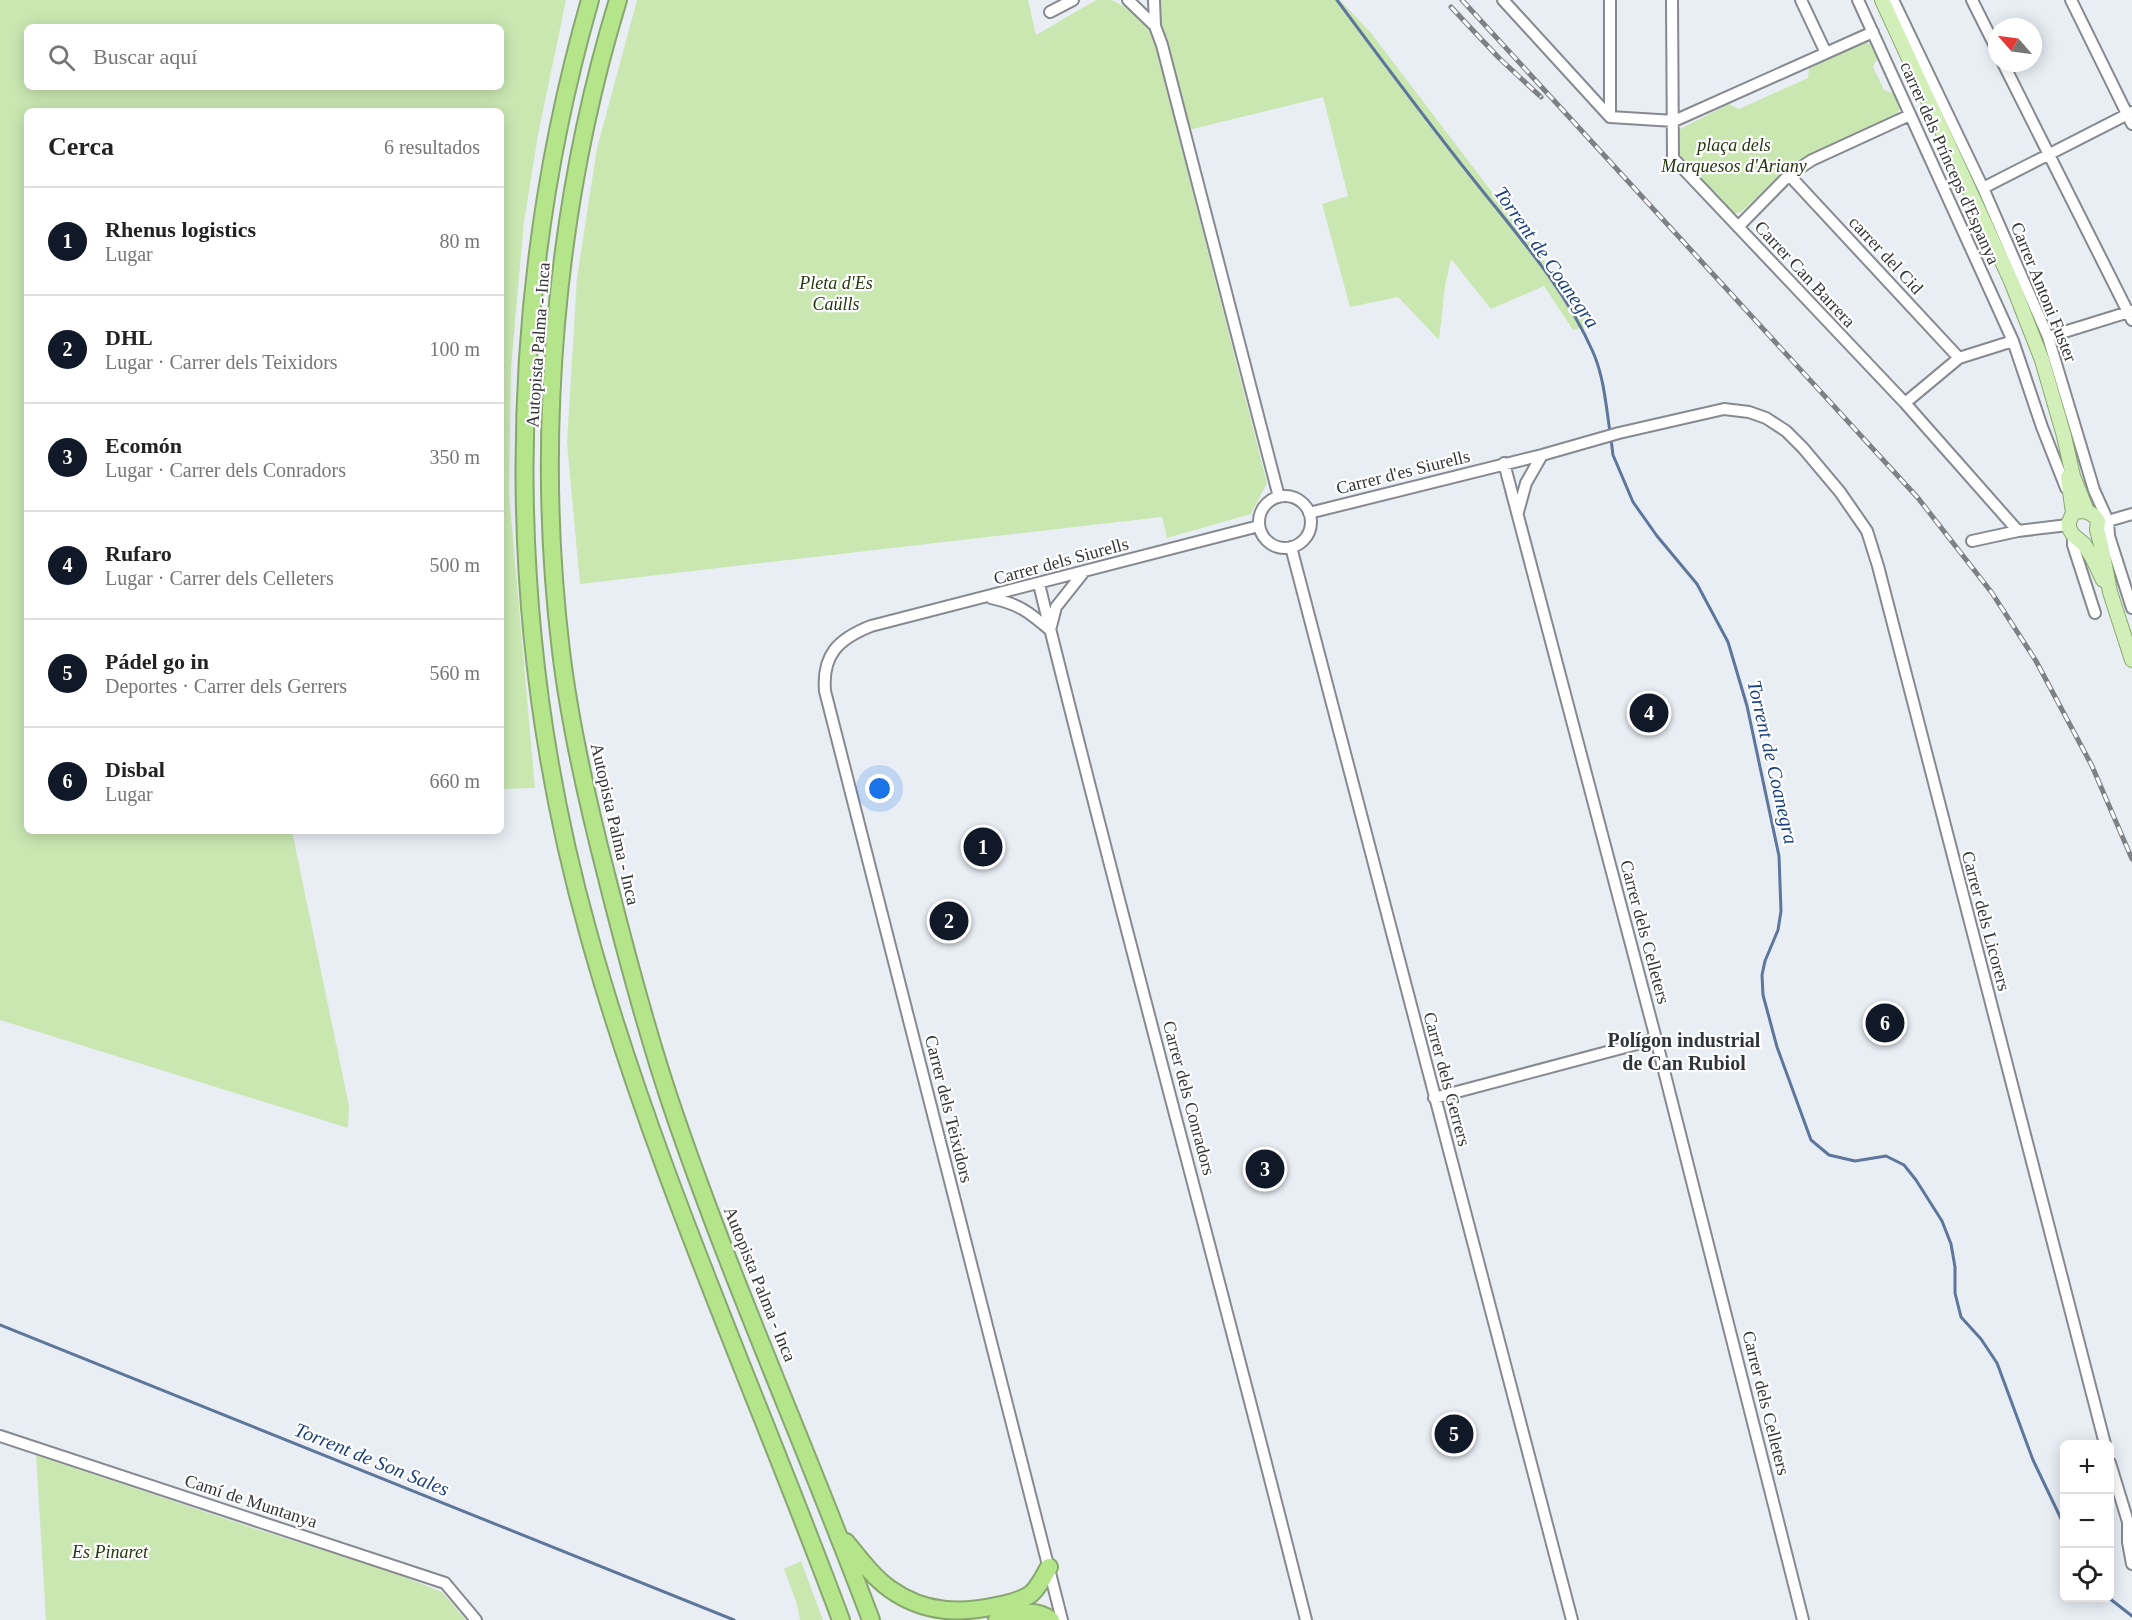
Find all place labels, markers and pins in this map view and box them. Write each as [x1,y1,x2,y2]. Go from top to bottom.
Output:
pin: 4 [1630,690,1668,736]
pin: 1 [964,824,1002,870]
pin: 2 [930,898,968,944]
pin: 6 [1866,1000,1904,1046]
pin: 3 [1246,1146,1284,1192]
pin: 5 [1434,1412,1474,1456]

